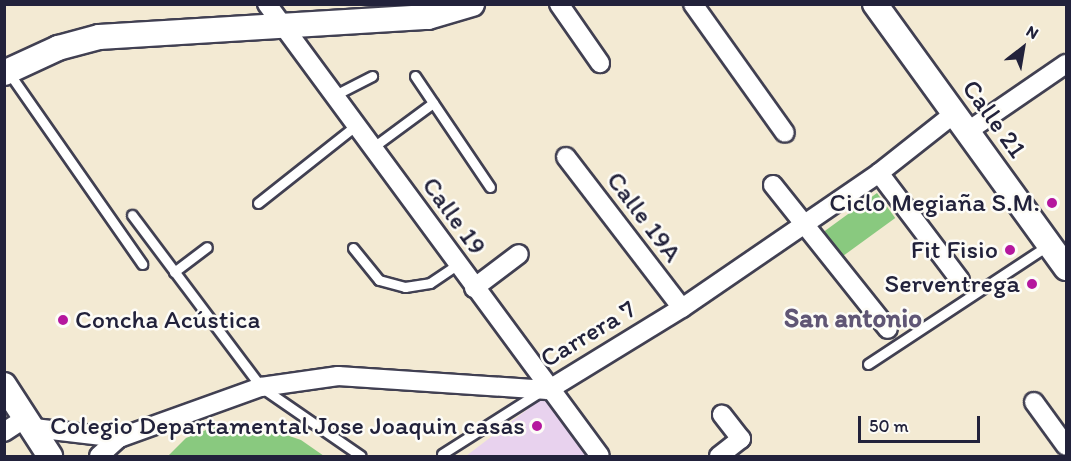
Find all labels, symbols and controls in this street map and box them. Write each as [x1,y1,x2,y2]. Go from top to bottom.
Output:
north arrow [993,18,1053,78]
text: N [1023,21,1042,43]
street label: Calle 21 [955,74,1033,164]
street label: Calle 19A [600,165,688,269]
street label: Calle 19 [415,171,493,261]
place label: Ciclo Megiaña S.M. [829,187,1040,219]
marker: Ciclo Megiaña S.M. [1045,196,1059,210]
place label: Fit Fisio [911,234,998,266]
marker: Fit Fisio [1003,243,1017,257]
place label: Serventrega [885,268,1020,300]
marker: Serventrega [1025,277,1039,291]
street label: Carrera 7 [535,294,641,374]
district label: San antonio [783,302,923,334]
place label: Concha Acústica [75,304,260,336]
marker: Concha Acústica [56,313,70,327]
scale bar [861,404,982,442]
place label: Colegio Departamental Jose Joaquin casas [54,410,525,442]
text: 50 m [869,415,909,437]
marker: Colegio Departamental Jose Joaquin casas [530,419,544,433]

